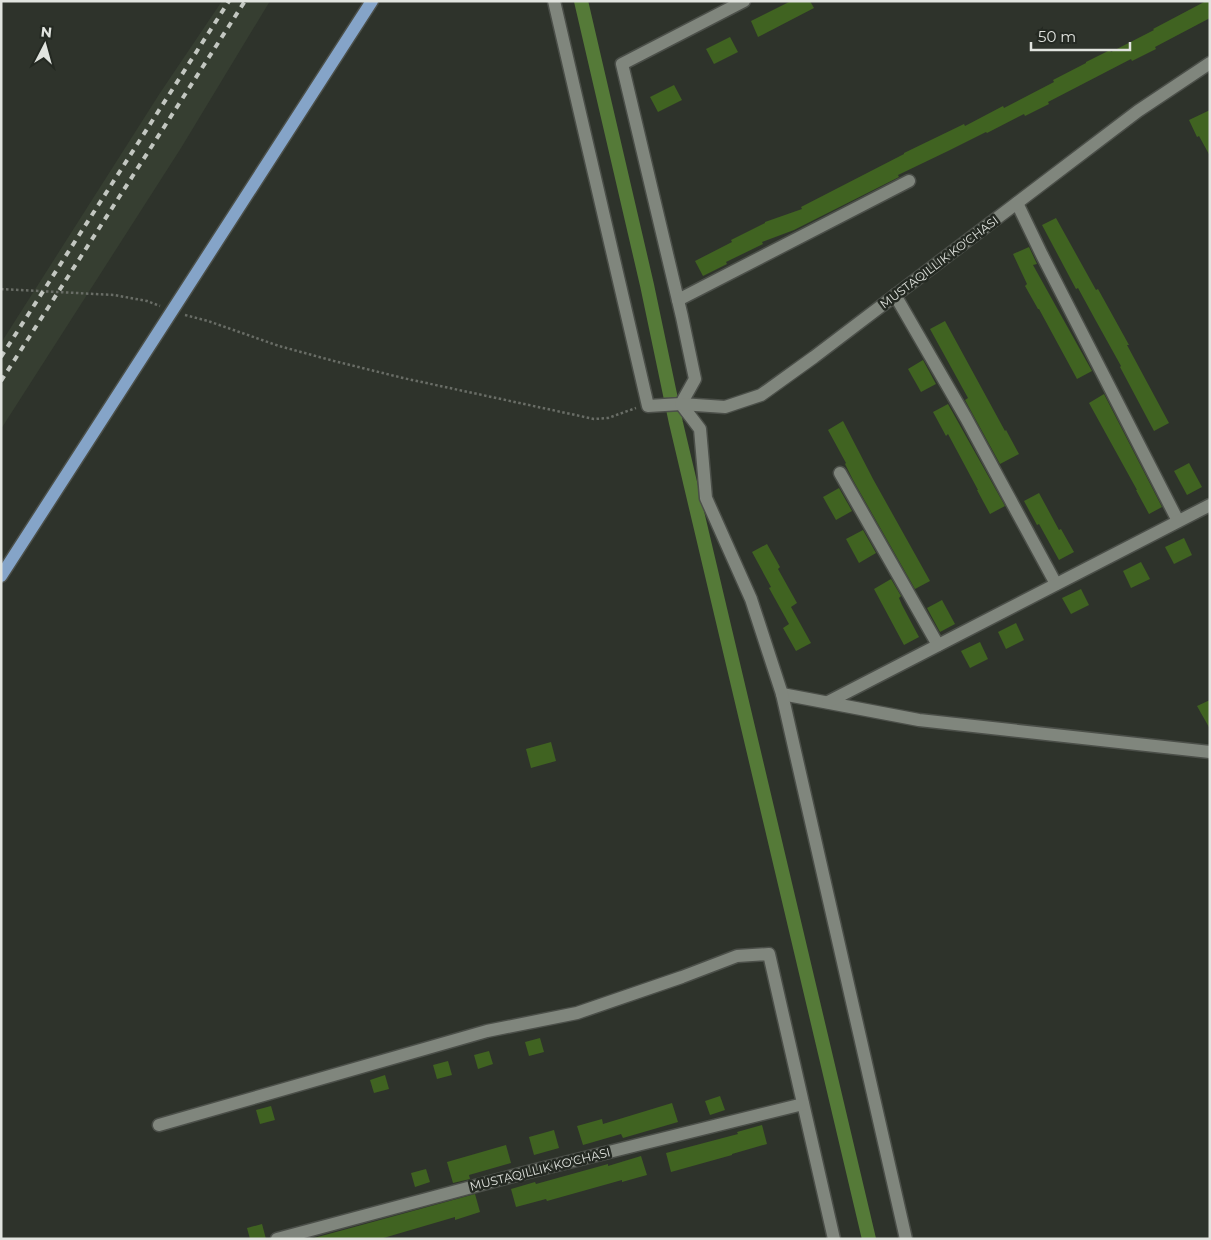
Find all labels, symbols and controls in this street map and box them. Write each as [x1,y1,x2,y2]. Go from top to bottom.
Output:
north arrow [20,20,70,70]
scale bar [1031,20,1130,52]
text: N [40,23,53,42]
text: 50 m [1038,27,1076,46]
street label: MUSTAQILLIK KO'CHASI [877,213,1001,311]
street label: MUSTAQILLIK KO'CHASI [468,1144,612,1194]

